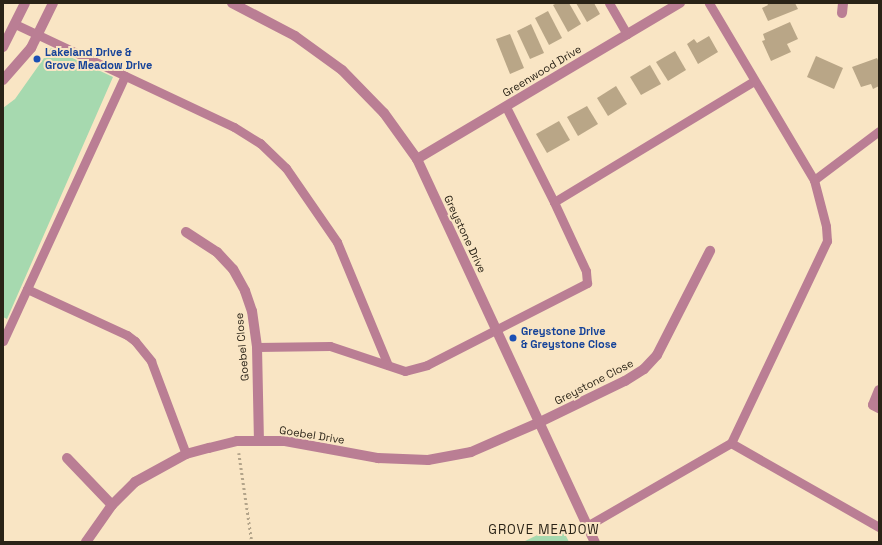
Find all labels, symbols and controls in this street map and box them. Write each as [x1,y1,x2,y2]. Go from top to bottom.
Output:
street label: Greenwood Drive [500,42,584,100]
place label: Lakeland Drive & Grove Meadow Drive [45,46,152,72]
marker: Lakeland Drive & Grove Meadow Drive [32,54,42,64]
street label: Greystone Drive [441,193,489,275]
street label: Goebel Close [232,312,252,382]
place label: Greystone Drive & Greystone Close [521,325,617,351]
marker: Greystone Drive & Greystone Close [508,333,518,343]
street label: Greystone Close [552,356,636,408]
street label: Goebel Drive [278,423,346,447]
district label: GROVE MEADOW [488,522,600,538]

